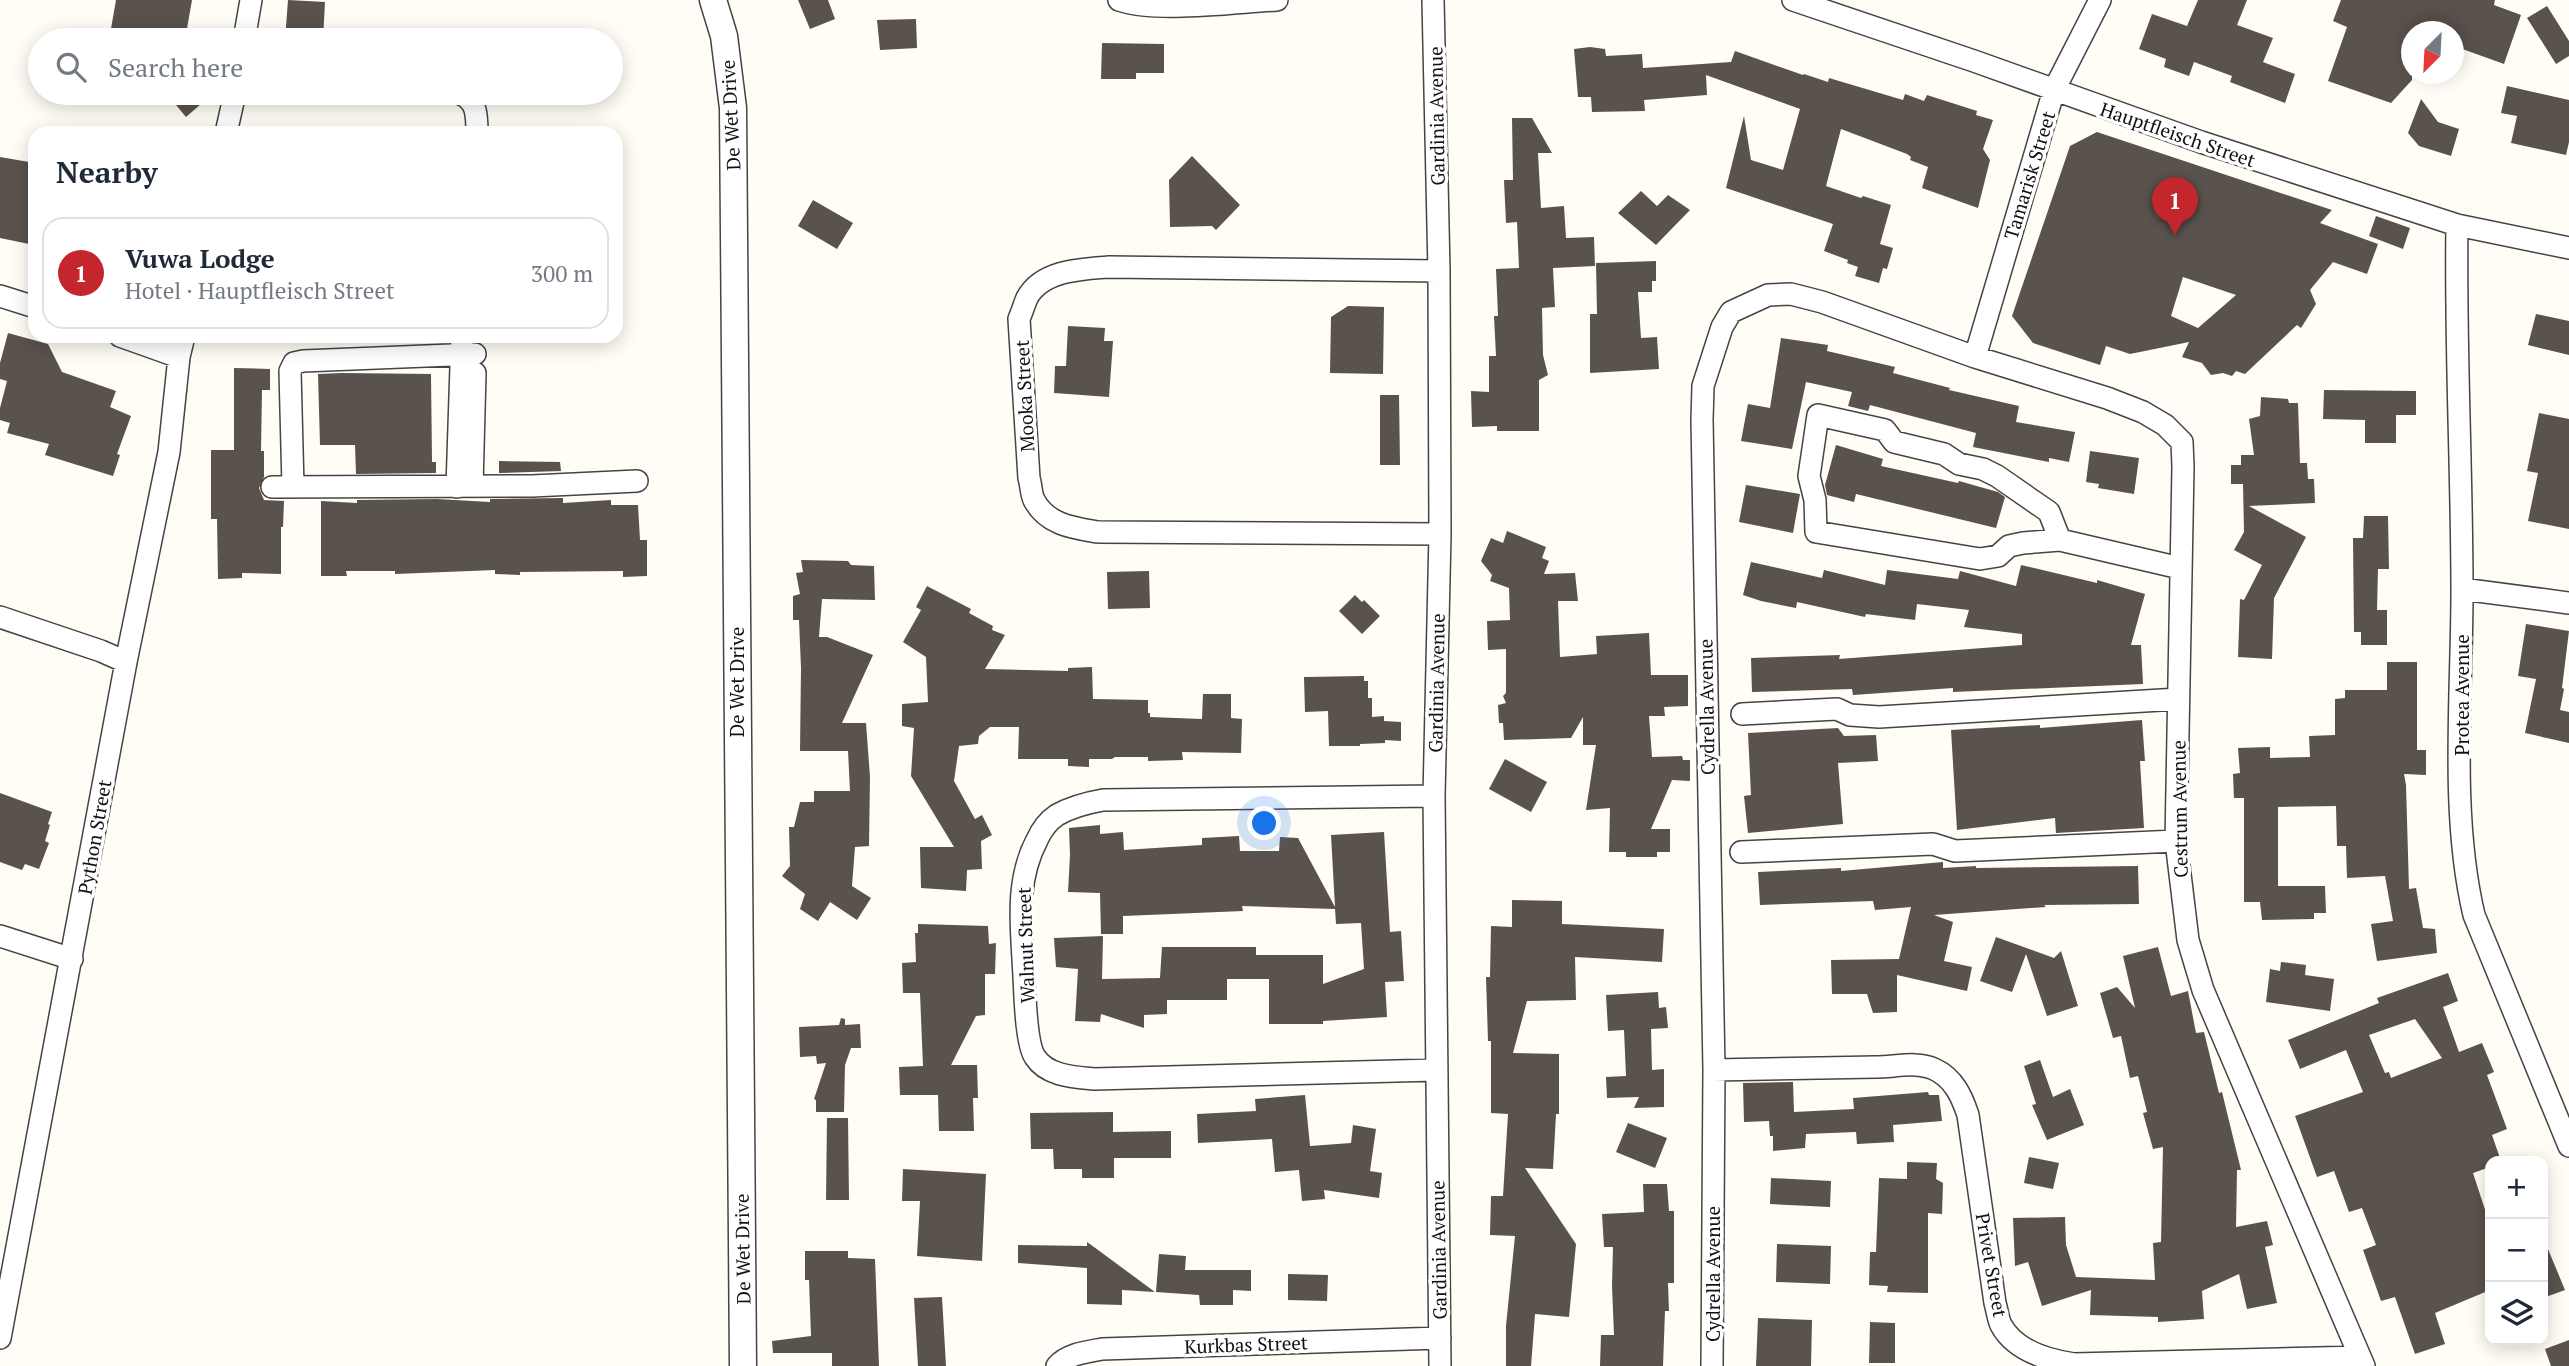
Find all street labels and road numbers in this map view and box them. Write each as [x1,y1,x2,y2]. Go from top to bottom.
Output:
street label: Gardinia Avenue [1422,46,1450,186]
street label: De Wet Drive [715,59,745,171]
street label: Hauptfleisch Street [2097,96,2259,172]
street label: Tamarisk Street [1998,108,2060,242]
street label: Mooka Street [1009,339,1039,453]
street label: Gardinia Avenue [1422,613,1450,753]
street label: De Wet Drive [724,627,749,737]
street label: Protea Avenue [2449,634,2474,756]
street label: Cydrella Avenue [1692,639,1720,775]
street label: Cestrum Avenue [2165,740,2193,878]
street label: Python Street [72,778,116,896]
street label: Walnut Street [1010,886,1040,1004]
street label: Gardinia Avenue [1424,1180,1452,1320]
street label: De Wet Drive [729,1193,755,1305]
street label: Cydrella Avenue [1700,1206,1725,1342]
street label: Privet Street [1971,1211,2013,1319]
street label: Kurkbas Street [1184,1329,1308,1359]

